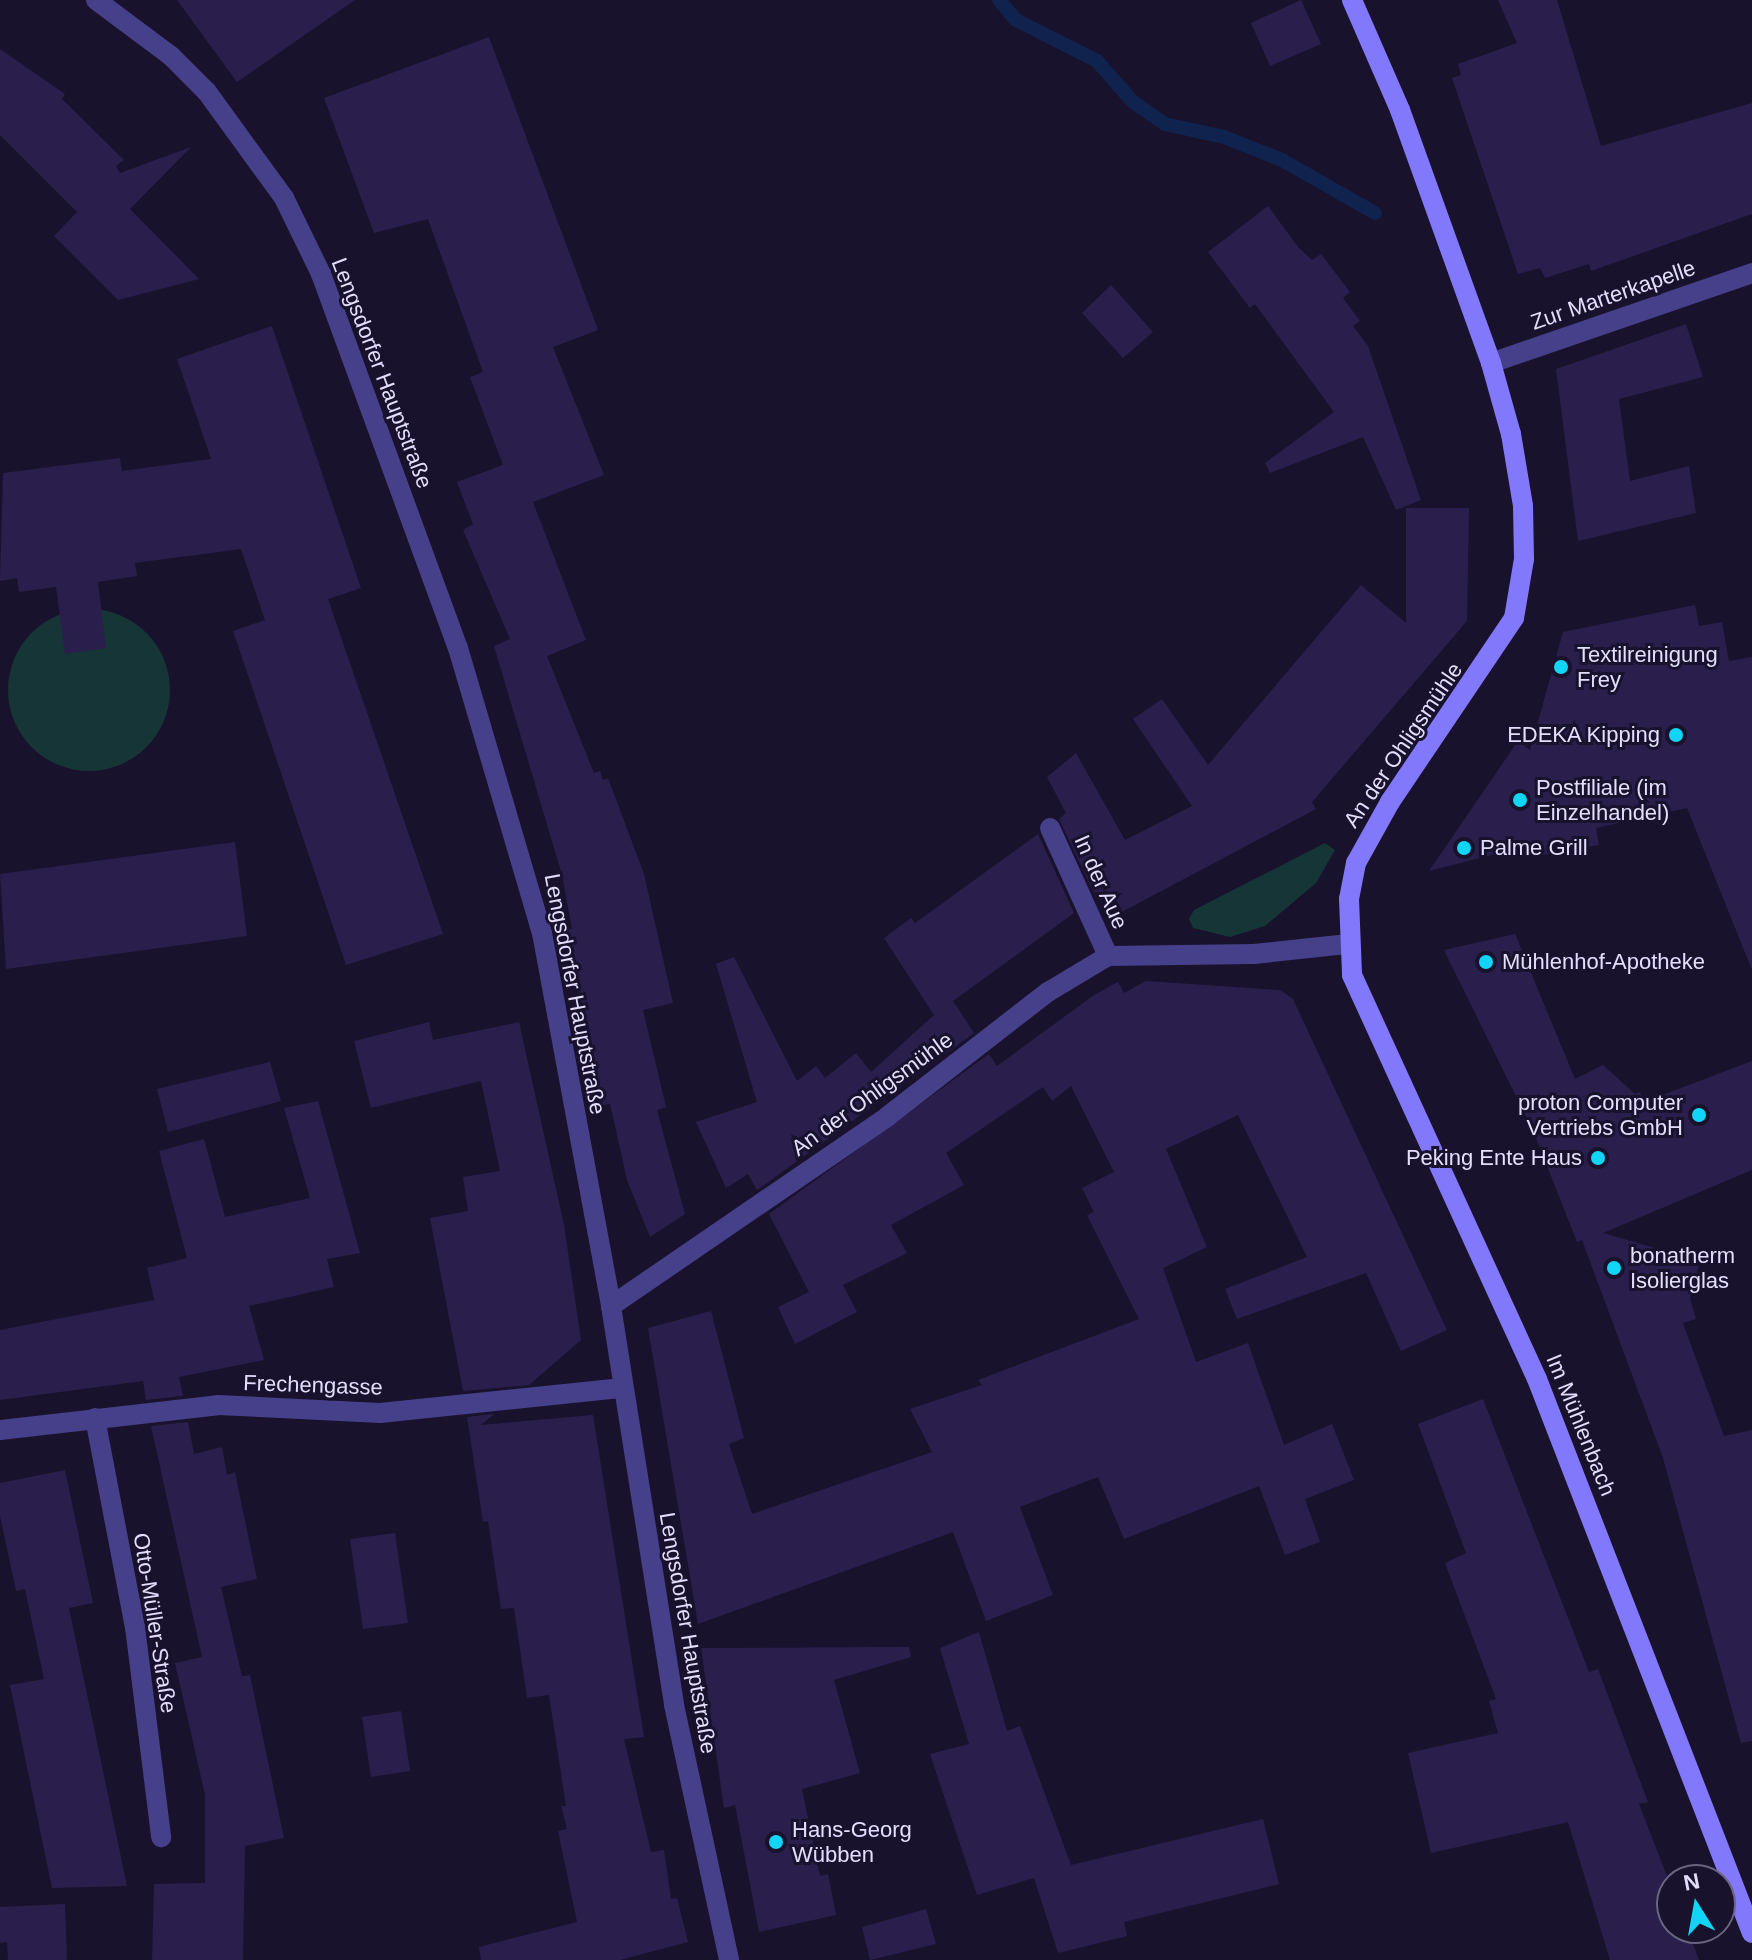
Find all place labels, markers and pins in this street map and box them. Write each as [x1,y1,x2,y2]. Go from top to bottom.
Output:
place label: Textilreinigung Frey [1577,641,1718,692]
marker: Textilreinigung Frey [1552,658,1570,676]
place label: EDEKA Kipping [1506,722,1660,748]
marker: EDEKA Kipping [1667,726,1685,744]
place label: Postfiliale (im Einzelhandel) [1536,774,1669,826]
marker: Postfiliale (im Einzelhandel) [1511,791,1529,809]
place label: Palme Grill [1480,835,1588,861]
marker: Palme Grill [1455,839,1473,857]
place label: Mühlenhof-Apotheke [1502,949,1705,975]
marker: Mühlenhof-Apotheke [1477,953,1495,971]
place label: proton Computer Vertriebs GmbH [1518,1089,1683,1140]
marker: proton Computer Vertriebs GmbH [1690,1106,1708,1124]
place label: Peking Ente Haus [1406,1145,1582,1171]
marker: Peking Ente Haus [1589,1149,1607,1167]
place label: bonatherm Isolierglas [1630,1242,1735,1294]
marker: bonatherm Isolierglas [1605,1259,1623,1277]
place label: Hans-Georg Wübben [792,1816,912,1868]
marker: Hans-Georg Wübben [767,1833,785,1851]

